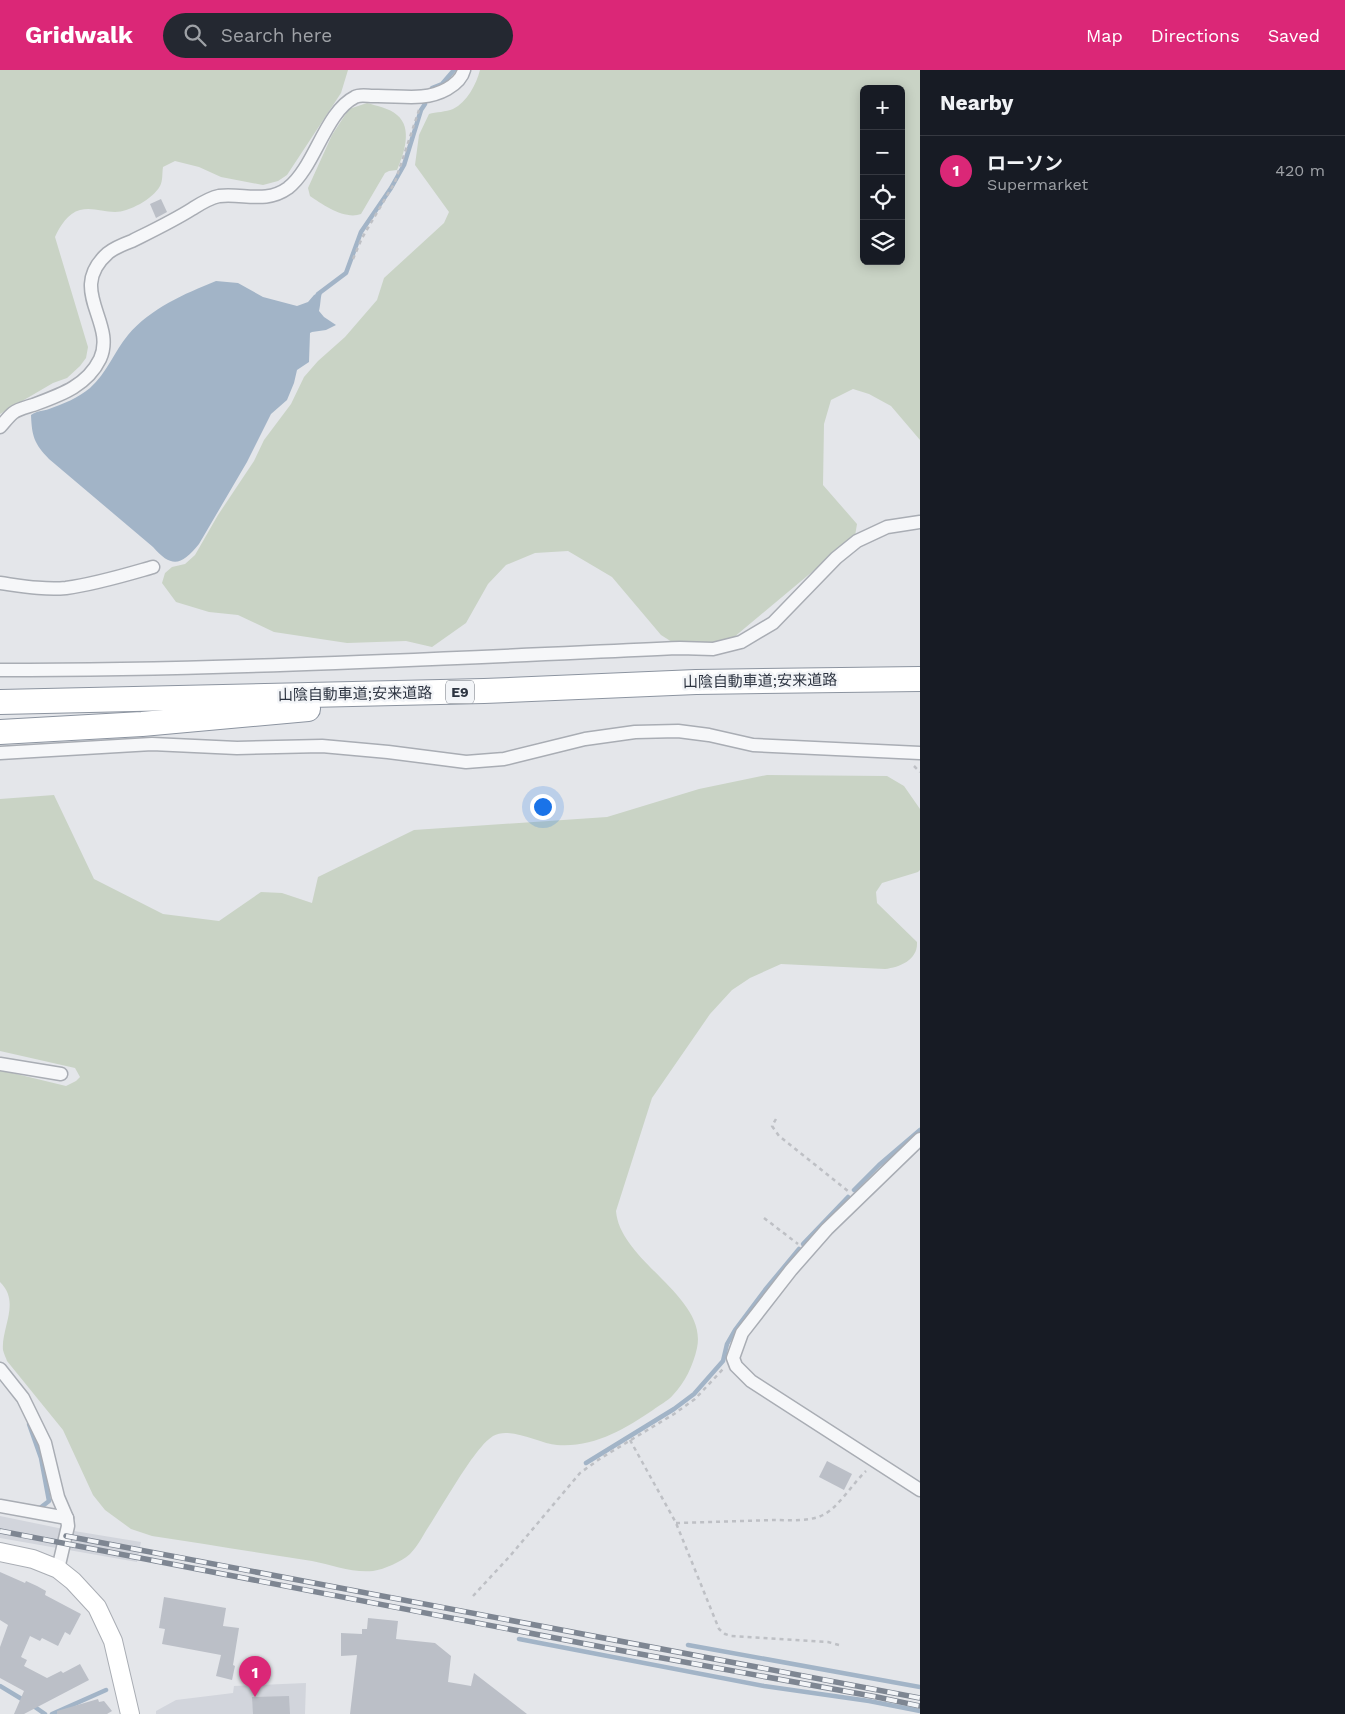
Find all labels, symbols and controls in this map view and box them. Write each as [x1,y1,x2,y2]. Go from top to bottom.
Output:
search box [163,13,513,58]
text: Gridwalk [25,21,133,49]
icon: search [181,21,209,49]
text: Search here [221,24,332,47]
text: Map [1086,25,1123,46]
text: Directions [1151,25,1240,46]
text: Saved [1268,25,1320,46]
map controls [860,85,905,265]
button: + [860,85,905,130]
text: Nearby [940,90,1013,115]
button: − [860,130,905,175]
text: ローソン [987,152,1063,175]
text: 1 [953,161,959,180]
text: 420 m [1275,161,1325,180]
button: locate [860,175,905,220]
text: Supermarket [987,175,1088,194]
button: layers [860,220,905,265]
street label: 山陰自動車道;安来道路 [683,671,837,691]
road number: E9 [446,680,474,704]
street label: 山陰自動車道;安来道路 [278,684,432,704]
your location [530,794,556,820]
pin: 1 [239,1656,271,1697]

